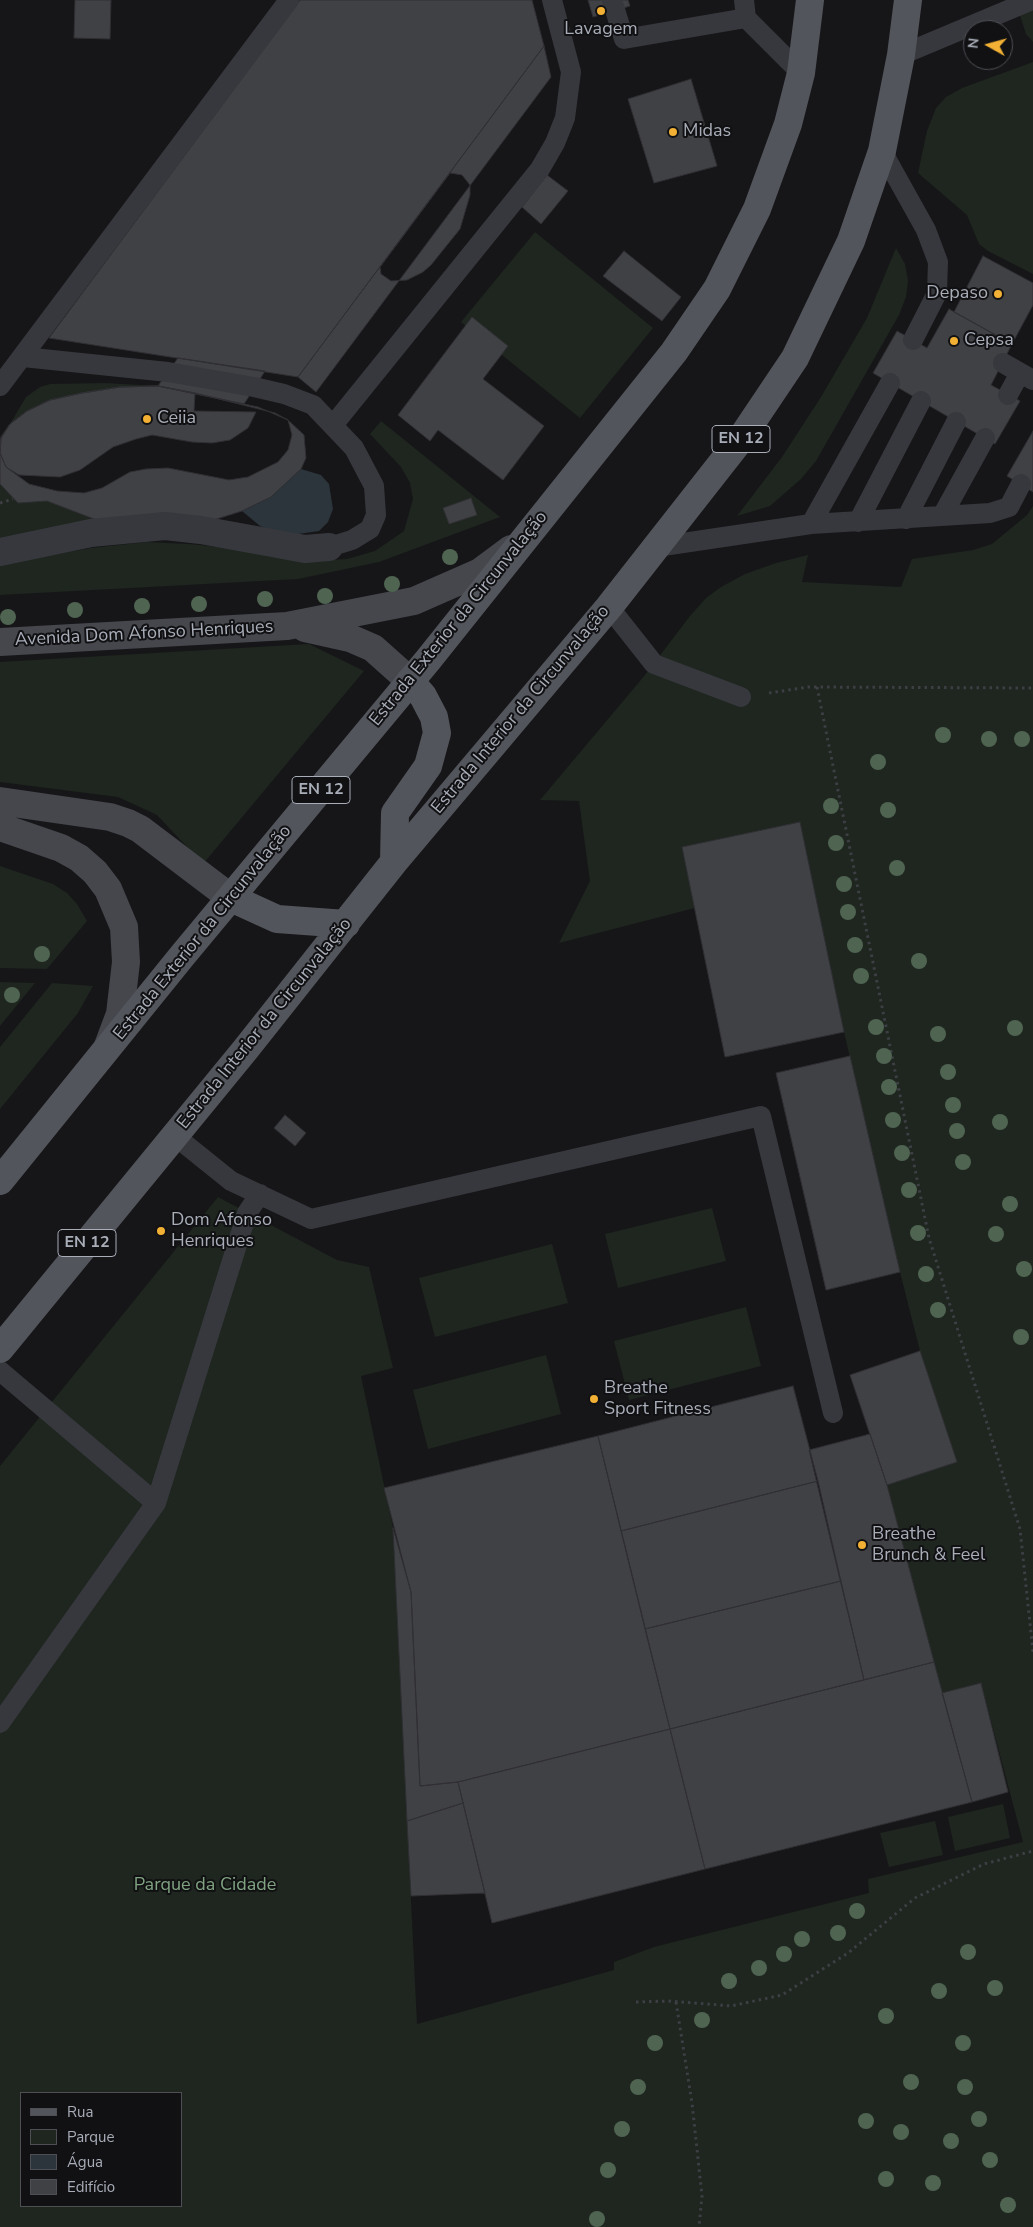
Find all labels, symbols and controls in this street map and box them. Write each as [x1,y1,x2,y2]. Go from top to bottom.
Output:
marker: Lavagem [595,5,607,17]
place label: Lavagem [564,19,638,41]
north arrow [963,20,1013,70]
text: N [964,37,984,50]
place label: Midas [683,121,731,143]
marker: Midas [667,126,679,138]
place label: Depaso [926,283,988,305]
marker: Depaso [992,288,1004,300]
place label: Cepsa [964,330,1014,352]
marker: Cepsa [948,335,960,347]
place label: Ceiia [157,408,196,430]
marker: Ceiia [141,413,153,425]
road number: EN 12 [712,426,770,452]
street label: Estrada Exterior da Circunvalação [366,507,552,731]
street label: Estrada Interior da Circunvalação [427,601,615,819]
street label: Avenida Dom Afonso Henriques [14,616,274,652]
road number: EN 12 [292,776,350,804]
street label: Estrada Exterior da Circunvalação [110,821,296,1045]
street label: Estrada Interior da Circunvalação [173,914,357,1134]
place label: Dom Afonso Henriques [171,1210,272,1252]
marker: Dom Afonso Henriques [155,1225,167,1237]
road number: EN 12 [58,1230,116,1256]
place label: Breathe Sport Fitness [604,1378,711,1420]
marker: Breathe Sport Fitness [588,1393,600,1405]
place label: Breathe Brunch & Feel [872,1524,985,1566]
marker: Breathe Brunch & Feel [856,1539,868,1551]
park label: Parque da Cidade [134,1875,276,1897]
legend [20,2092,182,2207]
text: Rua [67,2102,93,2122]
text: Parque [67,2127,115,2147]
text: Água [67,2152,103,2172]
text: Edifício [67,2177,115,2197]

